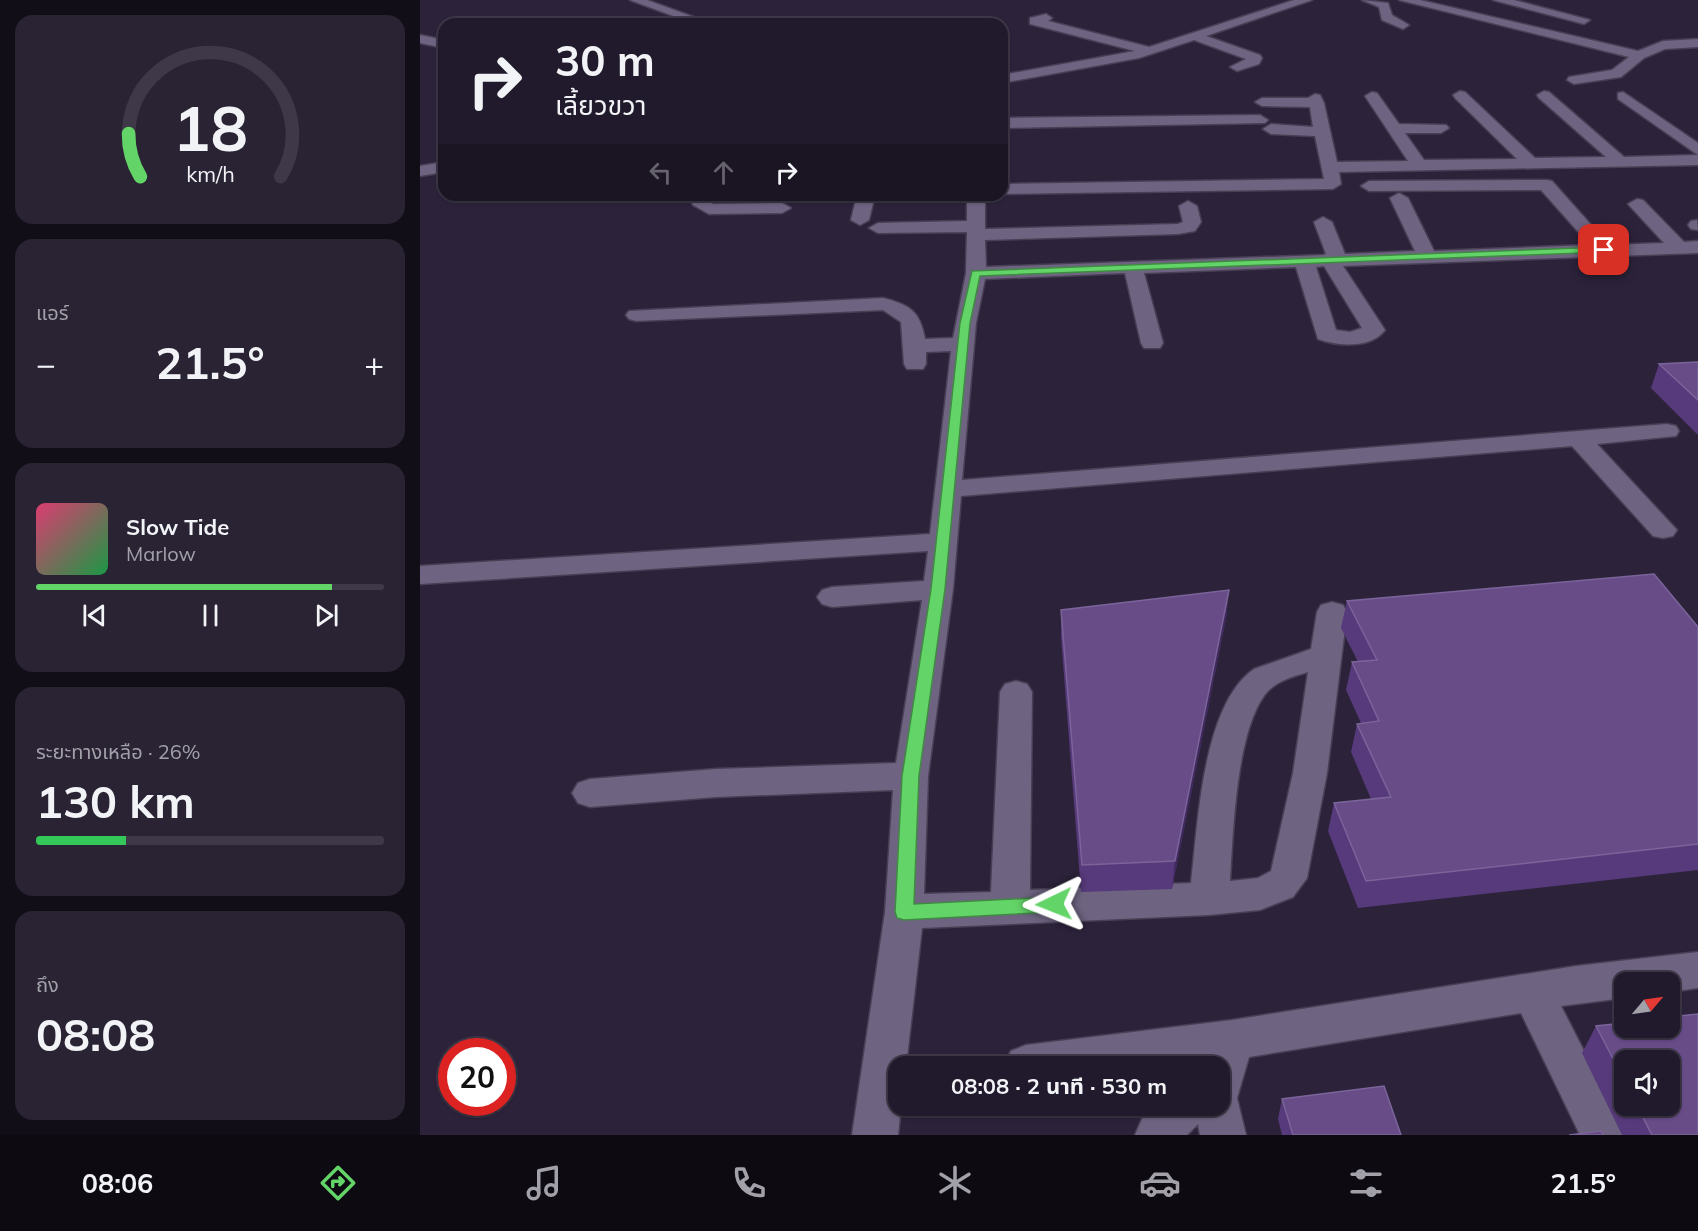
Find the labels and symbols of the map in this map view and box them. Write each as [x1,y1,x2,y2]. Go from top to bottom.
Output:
pin [1578,224,1629,275]
position arrow [1022,872,1086,936]
north arrow [1614,972,1680,1038]
speed limit sign: 20 [438,1038,516,1116]

